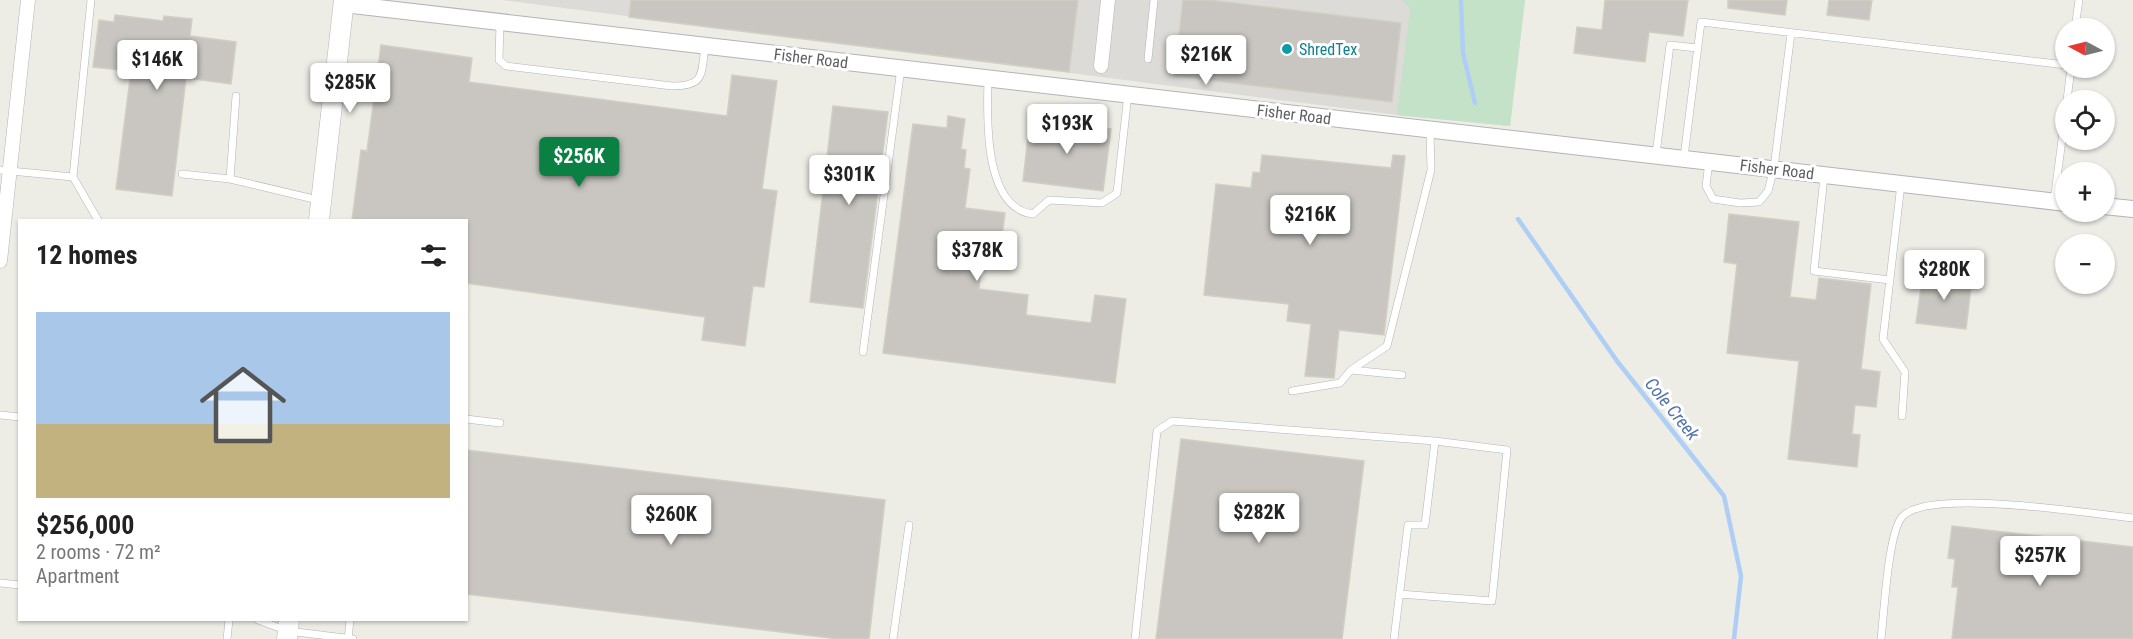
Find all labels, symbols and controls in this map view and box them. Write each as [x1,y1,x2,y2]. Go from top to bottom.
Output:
north arrow [2055,18,2115,78]
map controls [2055,18,2115,294]
pin: $216K [1164,35,1248,86]
pin: $146K [115,40,199,91]
place label: ShredTex [1299,40,1357,59]
text: $216K [1180,42,1232,66]
marker: ShredTex [1280,42,1294,56]
street label: Fisher Road [773,45,849,72]
text: $146K [131,47,183,71]
pin: $285K [308,63,392,114]
text: $285K [324,70,376,94]
button: locate [2055,90,2115,150]
street label: Fisher Road [1256,101,1332,128]
pin: $193K [1025,104,1109,155]
text: $193K [1041,111,1093,135]
pin: $256K [537,137,621,188]
text: $256K [553,144,605,168]
pin: $301K [807,155,891,206]
street label: Fisher Road [1739,156,1815,183]
text: $301K [823,162,875,186]
button: + [2055,162,2115,222]
pin: $216K [1268,195,1352,246]
text: $216K [1284,202,1336,226]
pin: $378K [935,231,1019,282]
button: − [2055,234,2115,294]
text: $378K [951,238,1003,262]
icon: filters [417,239,450,272]
text: 12 homes [36,240,138,270]
pin: $280K [1902,250,1986,301]
text: $280K [1918,257,1970,281]
icon: home [189,351,297,459]
water label: Cole Creek [1641,373,1705,445]
pin: $282K [1217,493,1301,544]
pin: $260K [629,495,713,546]
text: $282K [1233,500,1285,524]
text: $260K [645,502,697,526]
text: $256,000 [36,510,134,540]
pin: $257K [1998,536,2082,587]
text: 2 rooms · 72 m² [36,540,161,564]
text: $257K [2014,543,2066,567]
text: Apartment [36,564,120,588]

